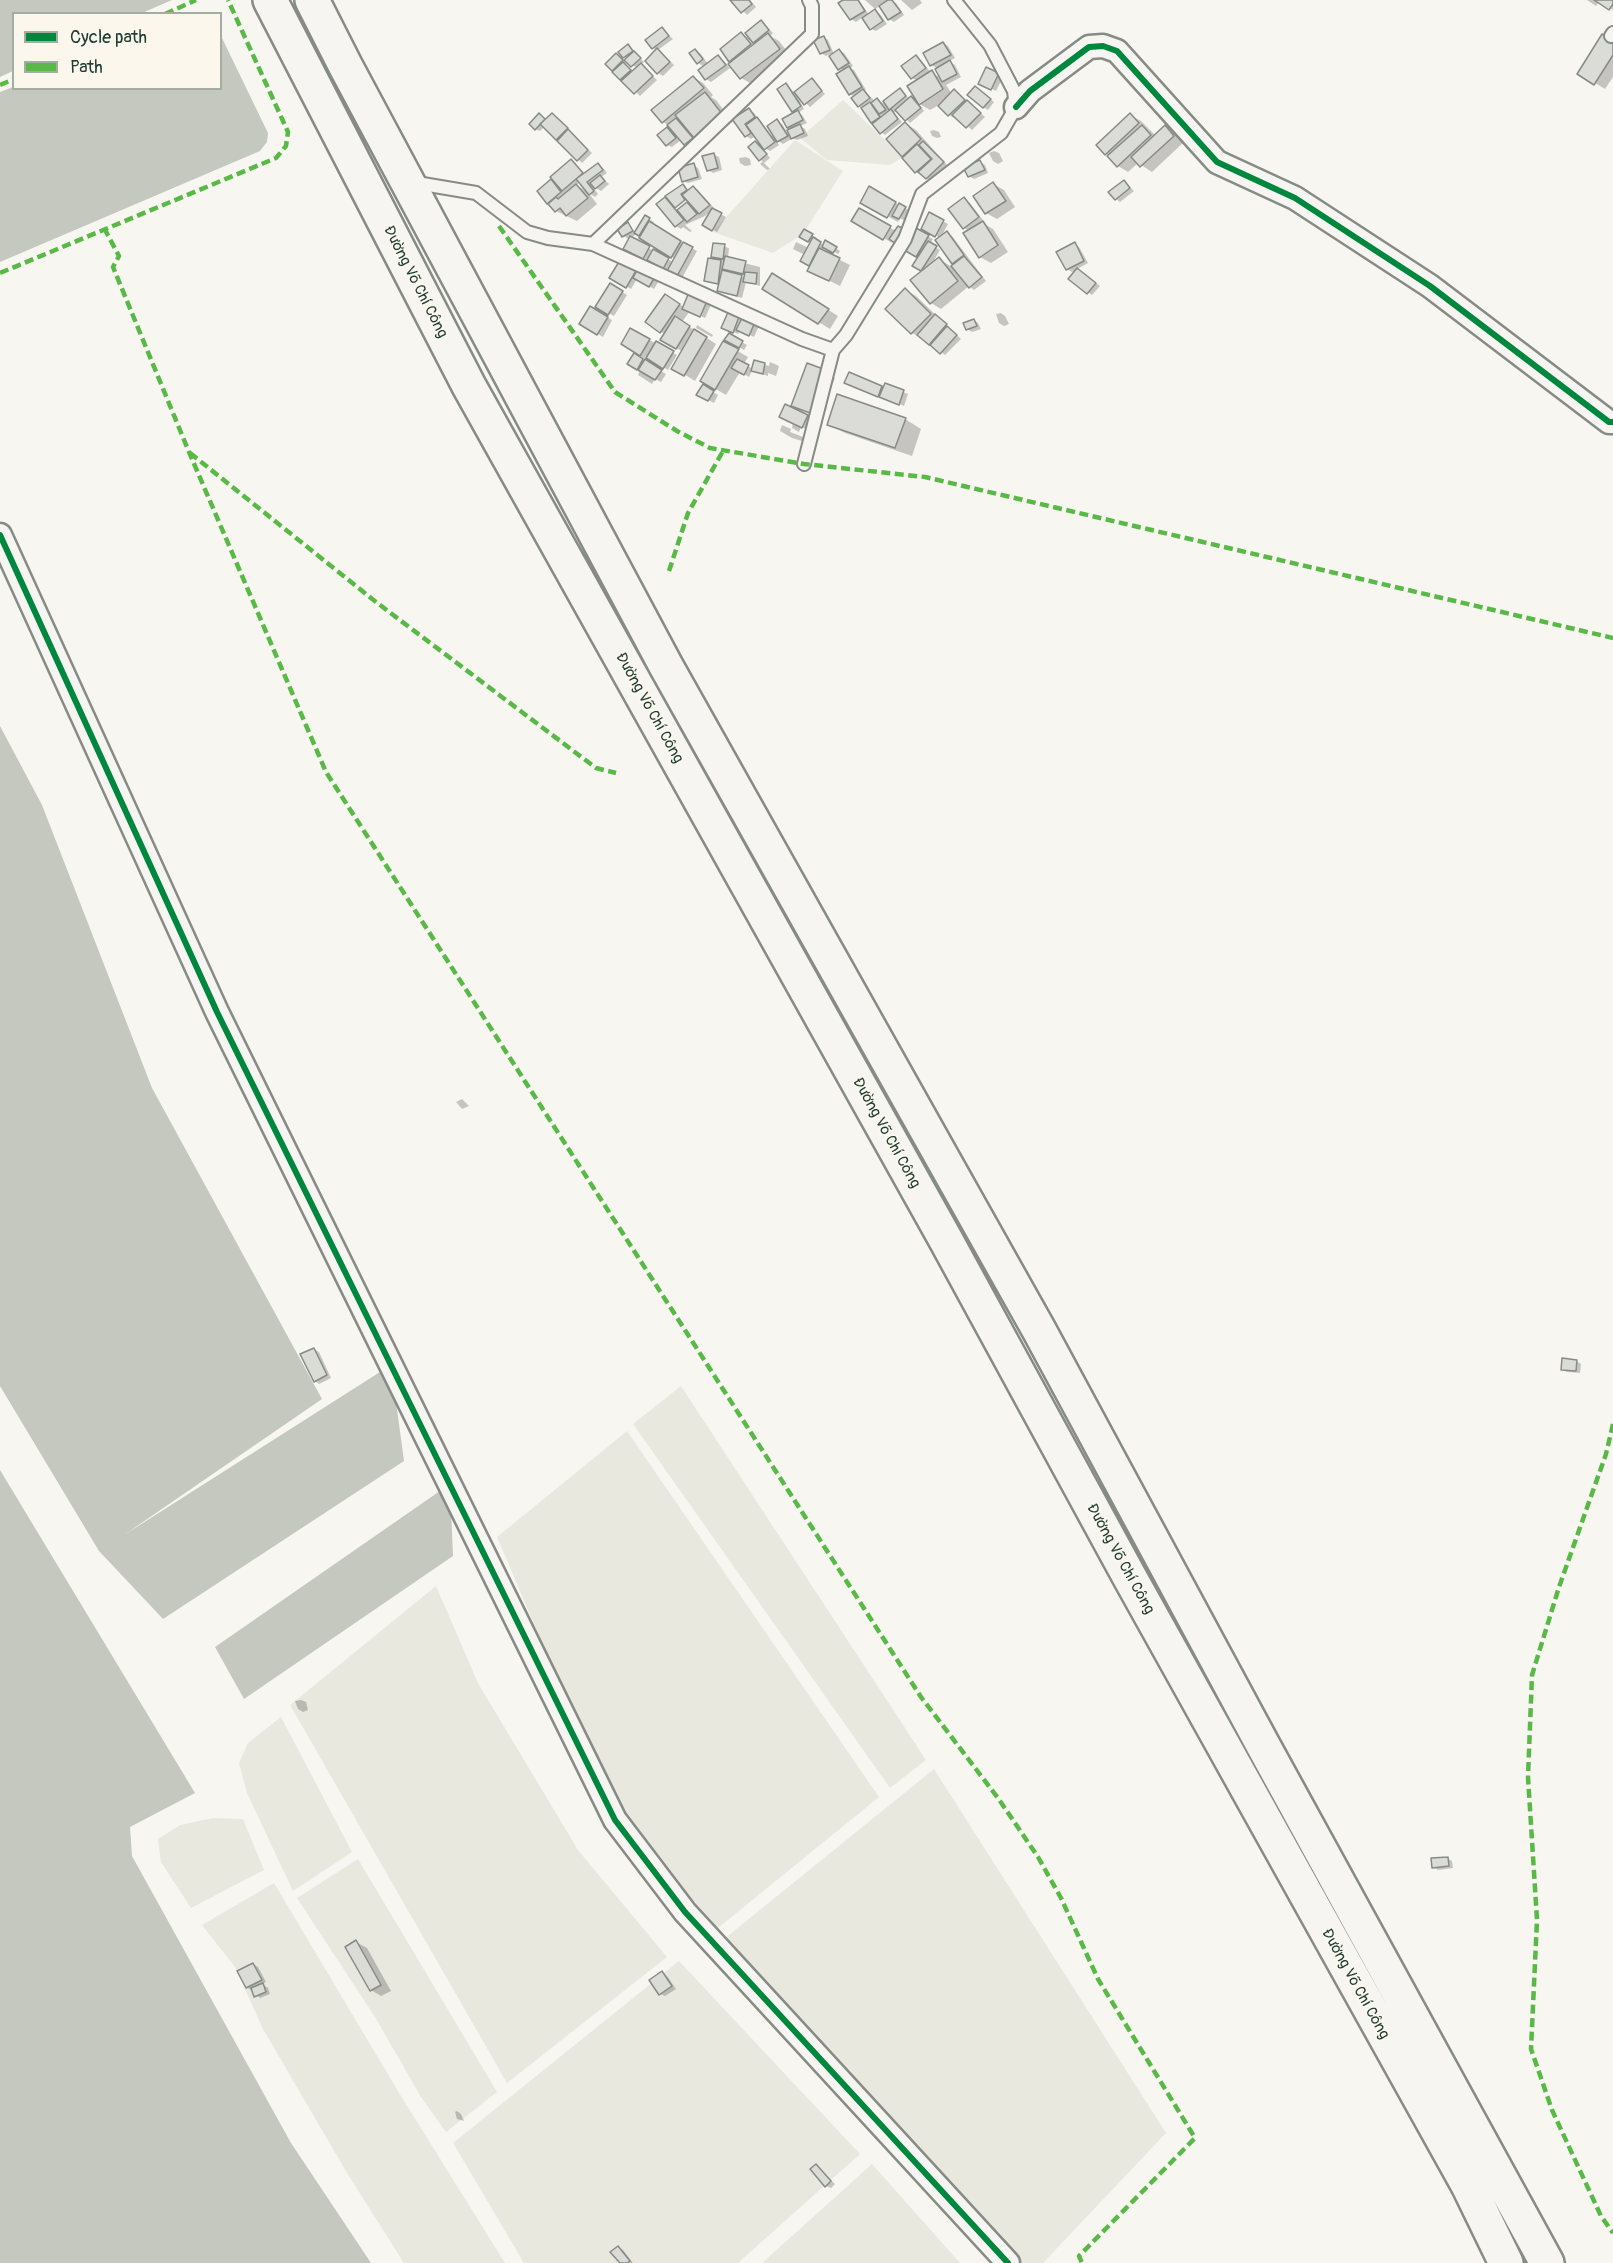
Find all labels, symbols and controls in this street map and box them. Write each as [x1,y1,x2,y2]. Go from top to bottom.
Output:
legend [12,12,222,90]
text: Cycle path [70,26,147,49]
text: Path [70,56,103,79]
street label: Đường Võ Chí Công [379,223,451,341]
street label: Đường Võ Chí Công [611,650,687,766]
street label: Đường Võ Chí Công [848,1075,924,1191]
street label: Đường Võ Chí Công [1082,1501,1158,1617]
street label: Đường Võ Chí Công [1317,1926,1393,2042]

